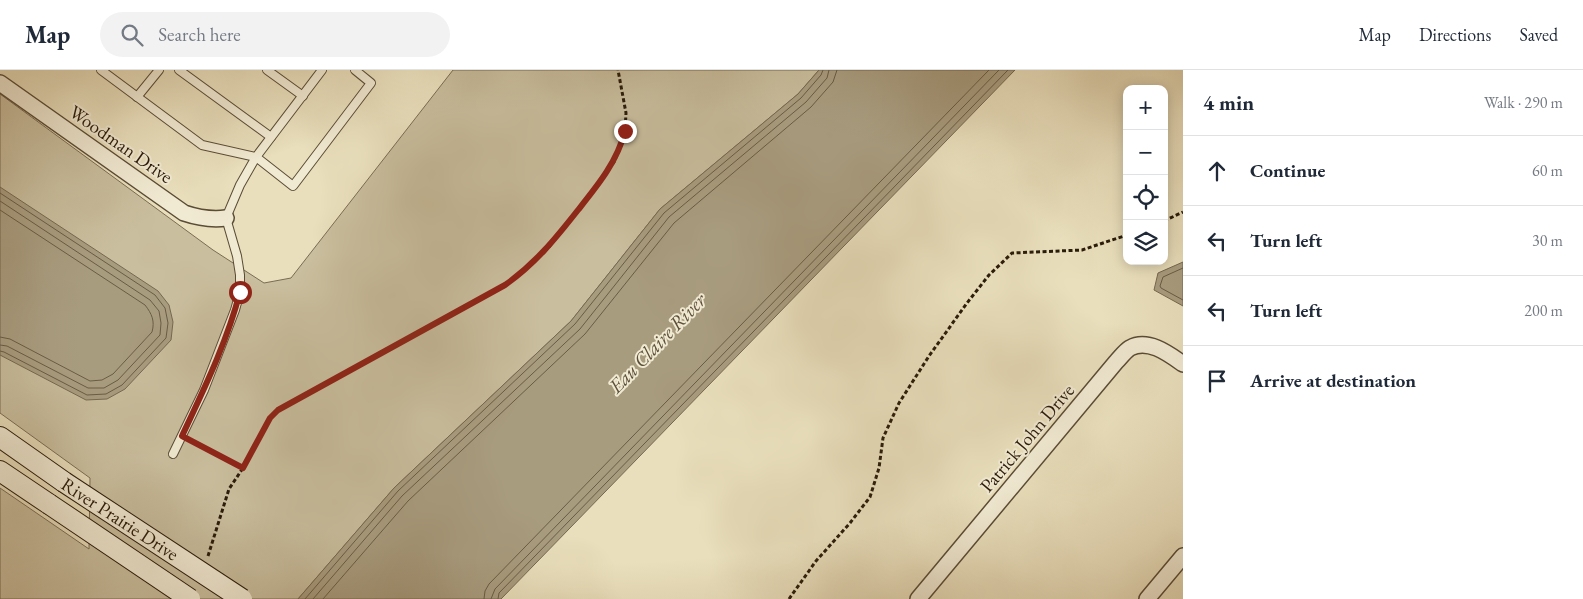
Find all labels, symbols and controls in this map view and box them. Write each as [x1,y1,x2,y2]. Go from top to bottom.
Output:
search box [100,12,450,57]
text: Map [25,19,70,50]
icon: search [118,21,146,49]
text: Search here [158,22,241,47]
text: Map [1359,23,1391,46]
text: Directions [1419,23,1491,46]
text: Saved [1519,23,1558,46]
map controls [1123,85,1168,265]
button: + [1123,85,1168,130]
text: 4 min [1203,89,1254,116]
text: Walk · 290 m [1484,92,1563,113]
street label: Woodman Drive [64,99,178,189]
route end [614,120,637,143]
button: − [1123,130,1168,175]
icon: ahead [1203,157,1231,185]
text: Continue [1250,158,1325,183]
text: 60 m [1532,160,1563,181]
button: locate [1123,175,1168,220]
button: layers [1123,220,1168,265]
icon: left [1203,227,1231,255]
text: Turn left [1250,228,1322,253]
text: 30 m [1532,230,1563,251]
route start [229,281,252,304]
water label: Eau Claire River [602,286,712,399]
icon: left [1203,297,1231,325]
text: Turn left [1250,298,1322,323]
text: 200 m [1524,300,1563,321]
icon: arrive [1203,367,1231,395]
text: Arrive at destination [1250,368,1416,393]
street label: Patrick John Drive [974,379,1080,497]
street label: River Prairie Drive [56,472,184,566]

